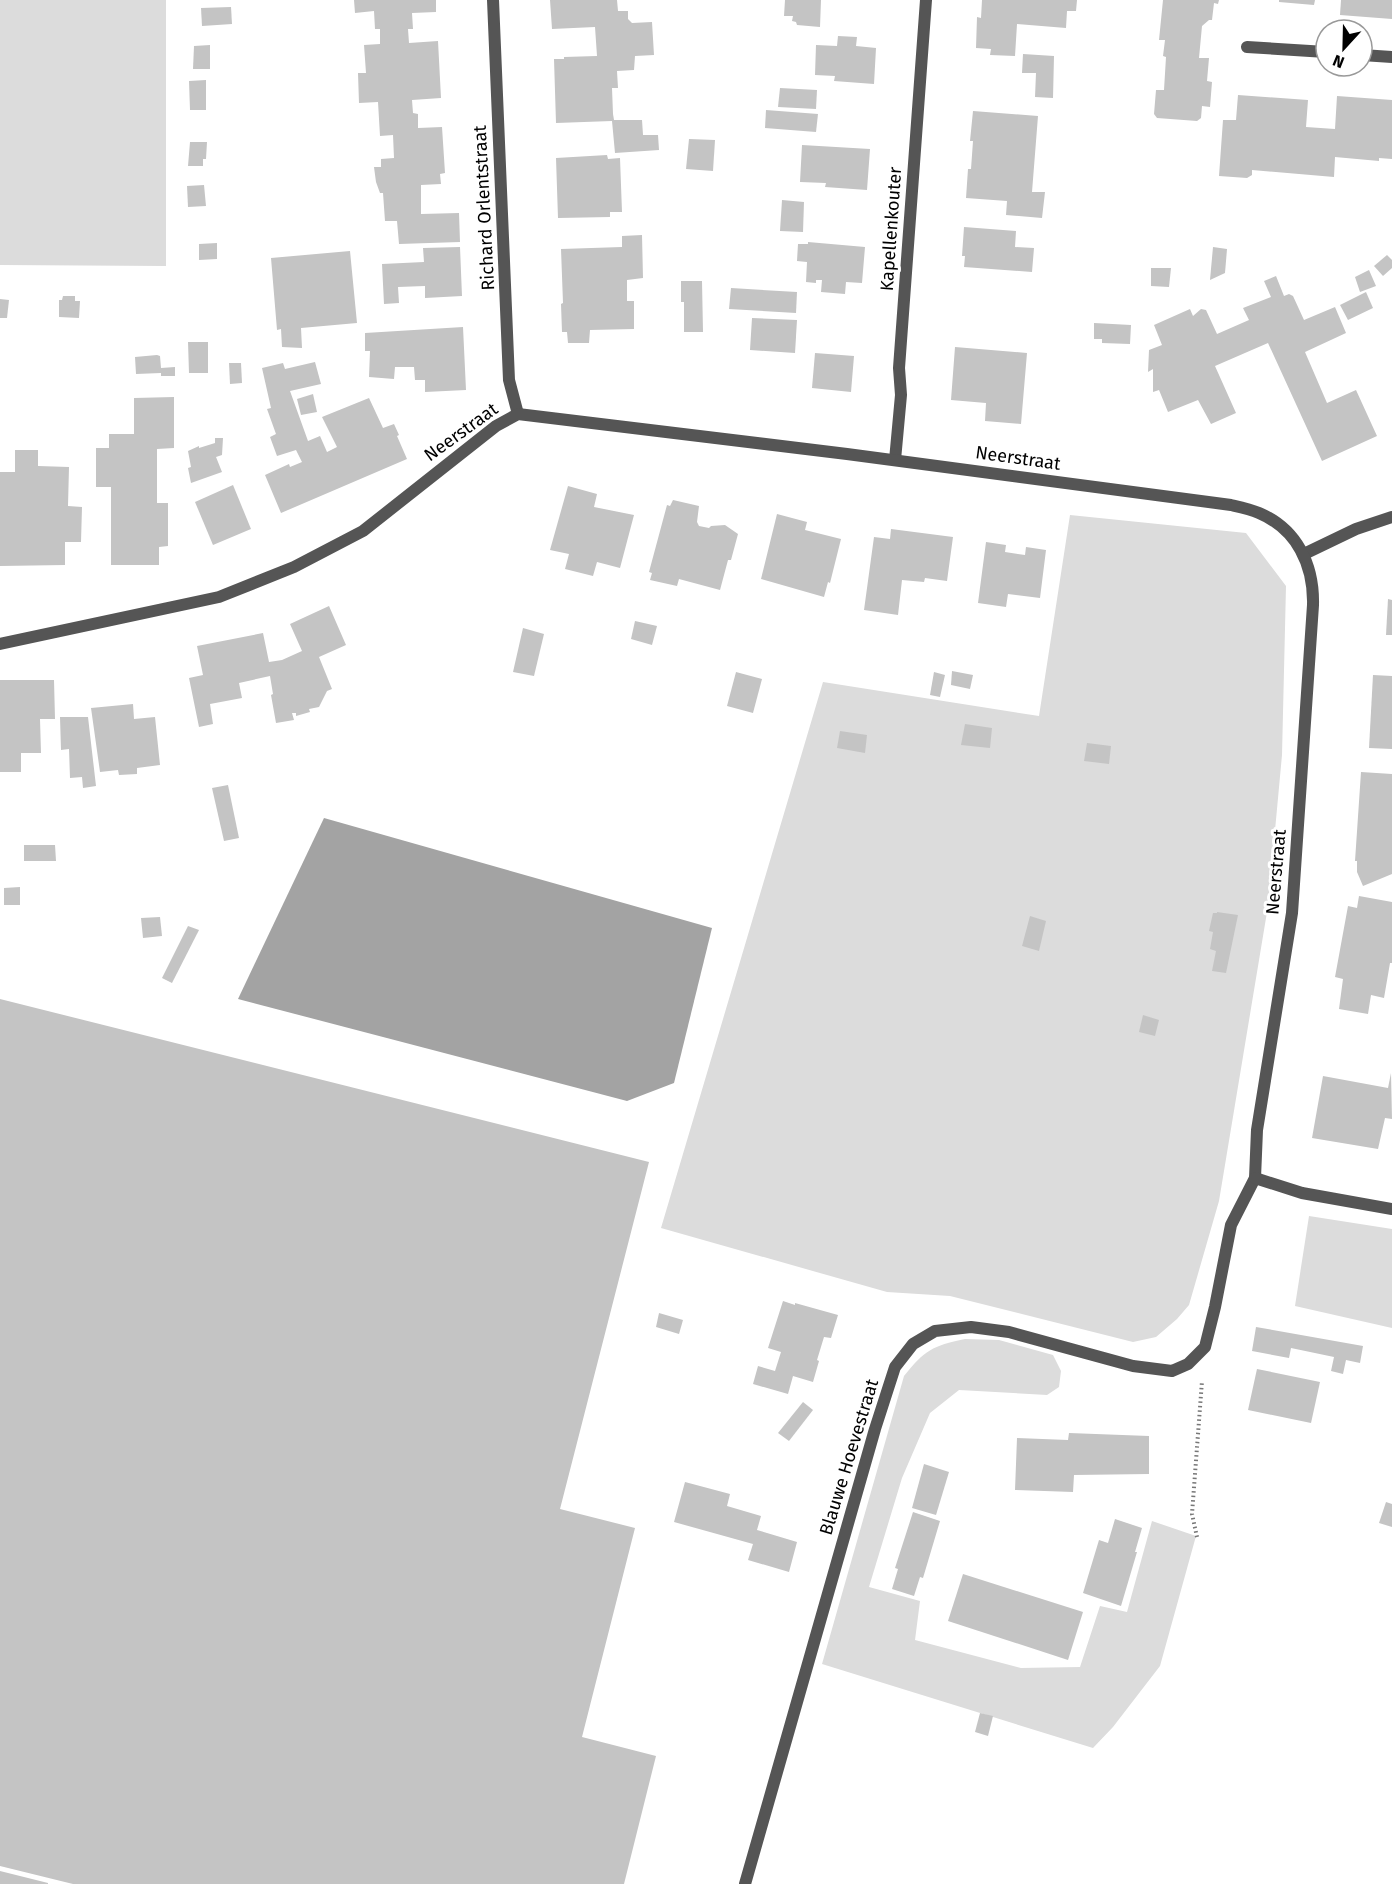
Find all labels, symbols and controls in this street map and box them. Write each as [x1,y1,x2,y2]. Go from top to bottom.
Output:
north arrow [1314,18,1374,78]
text: N [1330,51,1347,72]
street label: Richard Orlentstraat [469,124,499,291]
street label: Kapellenkouter [876,166,906,292]
street label: Neerstraat [420,398,503,466]
street label: Neerstraat [974,441,1063,475]
street label: Neerstraat [1261,828,1291,916]
street label: Blauwe Hoevestraat [815,1376,883,1538]

